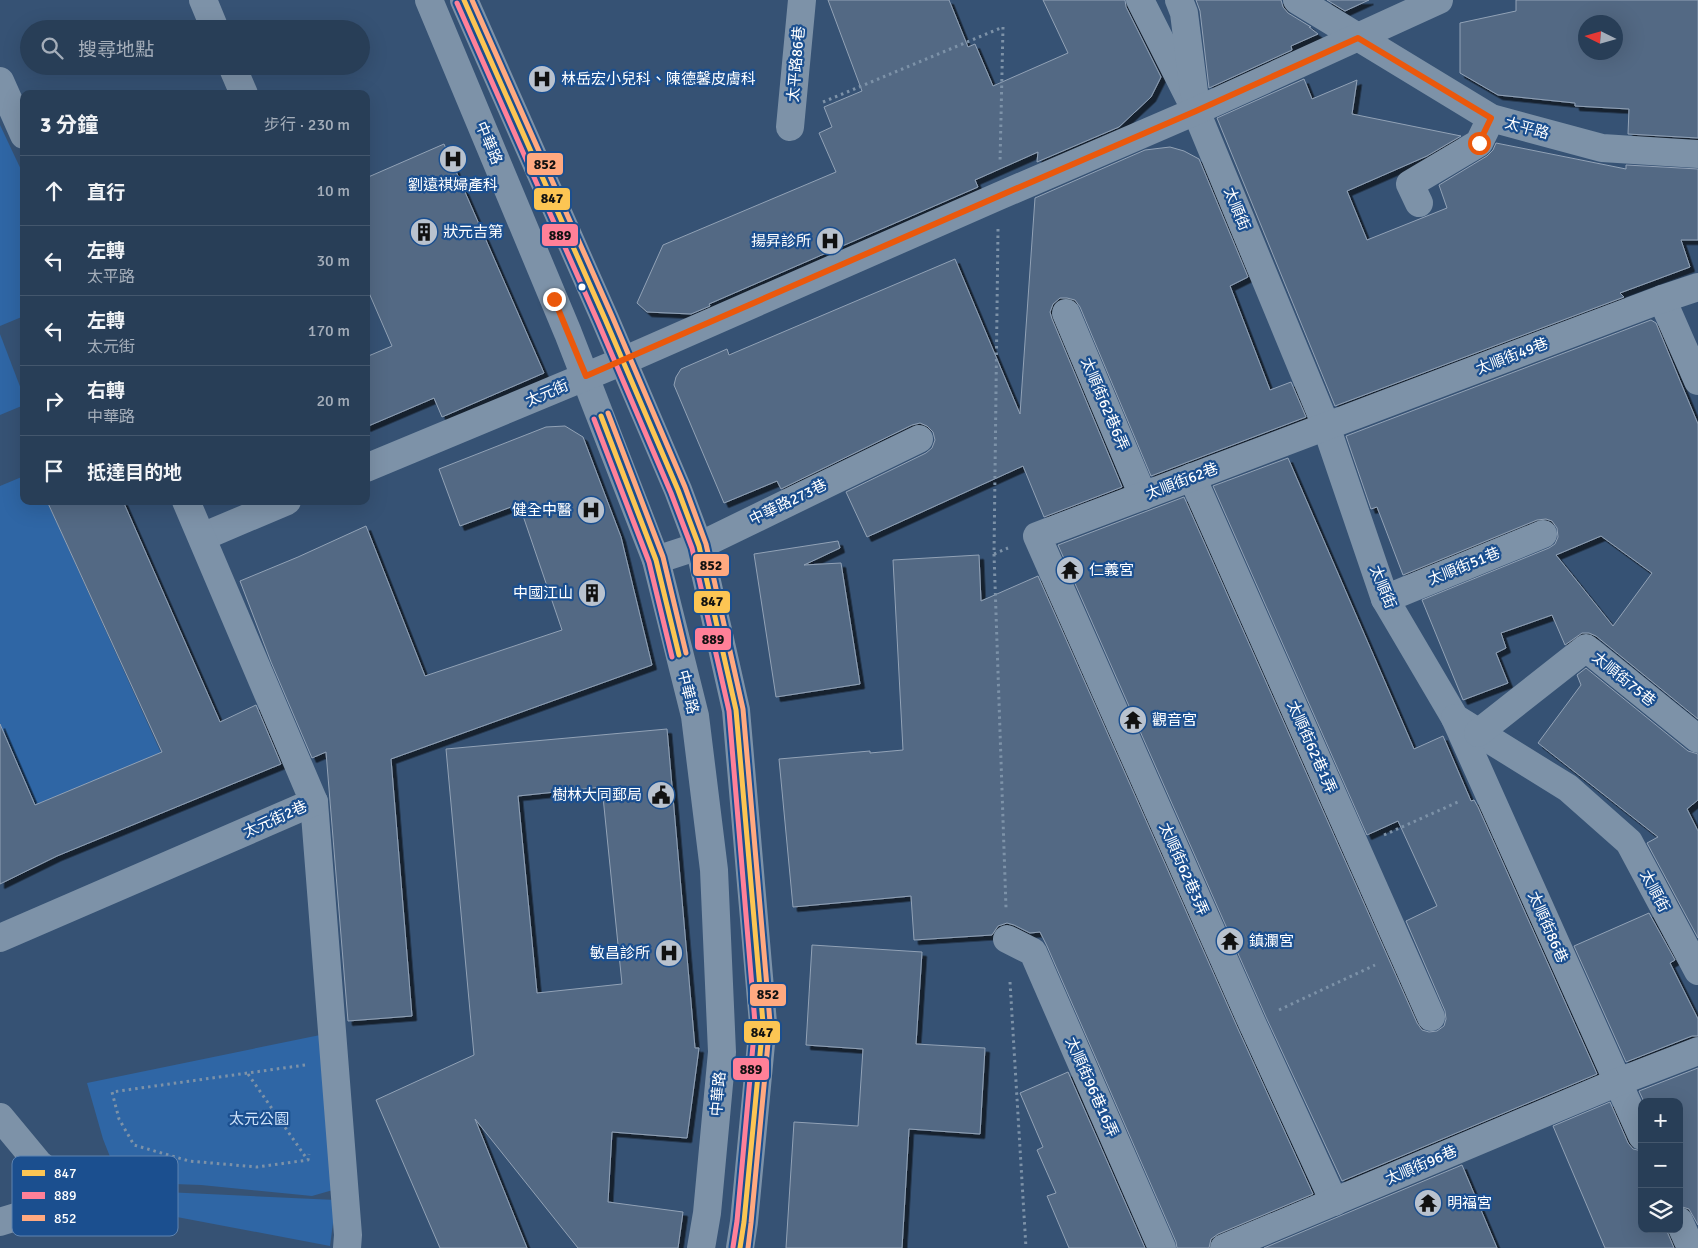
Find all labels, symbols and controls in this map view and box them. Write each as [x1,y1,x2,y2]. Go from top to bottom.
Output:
north arrow [1578,15,1623,60]
search box [20,20,370,75]
street label: 太平路86巷 [784,25,808,103]
icon: search [38,34,66,62]
text: 搜尋地點 [78,38,154,62]
hospital icon: 林岳宏小兒科、陳德馨皮膚科 [527,64,557,94]
place label: 林岳宏小兒科、陳德馨皮膚科 [561,70,756,88]
text: 3 分鐘 [40,112,98,138]
street label: 太平路 [1503,113,1551,143]
text: 步行 · 230 m [264,115,350,135]
street label: 中華路 [472,119,506,167]
route start [1468,132,1491,155]
hospital icon: 劉遠祺婦產科 [438,144,468,174]
line badge: 852 [526,152,564,176]
text: 852 [534,156,556,173]
place label: 劉遠祺婦產科 [408,176,498,194]
icon: ahead [40,177,68,205]
text: 直行 [87,181,125,205]
text: 10 m [316,181,350,201]
street label: 太順街 [1220,185,1254,233]
line badge: 847 [533,187,571,211]
text: 847 [541,190,564,207]
building icon: 狀元吉第 [409,217,439,247]
place label: 狀元吉第 [443,223,503,241]
line badge: 889 [541,223,579,247]
hospital icon: 揚昇診所 [815,226,845,256]
text: 889 [549,227,572,244]
place label: 揚昇診所 [751,232,811,250]
text: 左轉 [87,239,125,263]
icon: left [40,247,68,275]
text: 30 m [316,251,350,271]
text: 太平路 [87,267,135,287]
unlabelled marker [577,282,587,292]
route end [543,288,566,311]
text: 左轉 [87,309,125,333]
icon: left [40,317,68,345]
text: 170 m [308,321,350,341]
street label: 太順街49巷 [1473,334,1551,378]
text: 太元街 [87,337,135,357]
street label: 太順街62巷6弄 [1077,355,1133,453]
street label: 太元街 [523,376,571,410]
text: 右轉 [87,379,125,403]
icon: right [40,387,68,415]
text: 20 m [316,391,350,411]
text: 中華路 [87,407,135,427]
icon: arrive [40,457,68,485]
street label: 太順街62巷 [1143,459,1221,503]
text: 抵達目的地 [87,461,182,485]
street label: 中華路273巷 [746,475,830,529]
hospital icon: 健全中醫 [576,495,606,525]
place label: 健全中醫 [512,501,572,519]
street label: 太順街51巷 [1425,543,1503,589]
line badge: 852 [692,553,730,577]
temple icon: 仁義宮 [1055,555,1085,585]
text: 852 [700,557,722,574]
place label: 仁義宮 [1089,561,1134,579]
street label: 太順街 [1366,563,1400,611]
building icon: 中國江山 [577,578,607,608]
place label: 中國江山 [513,584,573,602]
line badge: 847 [693,590,731,614]
text: 847 [701,593,724,610]
line badge: 889 [694,627,732,651]
text: 889 [702,631,725,648]
street label: 太順街75巷 [1589,648,1659,710]
street label: 中華路 [674,668,702,716]
street label: 太順街62巷1弄 [1284,698,1340,796]
temple icon: 觀音宮 [1118,705,1148,735]
place label: 觀音宮 [1152,711,1197,729]
public building icon: 樹林大同郵局 [646,780,676,810]
place label: 樹林大同郵局 [552,786,642,804]
street label: 太元街2巷 [240,797,310,841]
street label: 太順街62巷3弄 [1156,820,1212,918]
street label: 太順街 [1636,867,1674,915]
street label: 太順街86巷 [1524,889,1572,965]
temple icon: 鎮瀾宮 [1215,926,1245,956]
place label: 鎮瀾宮 [1249,932,1294,950]
hospital icon: 敏昌診所 [654,938,684,968]
place label: 敏昌診所 [590,944,650,962]
line badge: 852 [749,983,787,1007]
text: 852 [757,986,779,1003]
line badge: 847 [743,1020,781,1044]
text: 847 [751,1024,774,1041]
street label: 太順街96巷16弄 [1062,1034,1122,1140]
line badge: 889 [732,1057,770,1081]
text: 889 [740,1061,763,1078]
street label: 中華路 [707,1071,729,1117]
map controls [1638,1098,1683,1233]
button: + [1638,1098,1683,1143]
park label: 太元公園 [229,1110,289,1128]
street label: 太順街96巷 [1382,1142,1460,1188]
button: − [1638,1143,1683,1188]
legend [12,1156,178,1236]
text: 847 [54,1165,77,1182]
text: 889 [54,1187,77,1204]
temple icon: 明福宮 [1413,1188,1443,1218]
button: layers [1638,1188,1683,1233]
place label: 明福宮 [1447,1194,1492,1212]
text: 852 [54,1210,77,1227]

